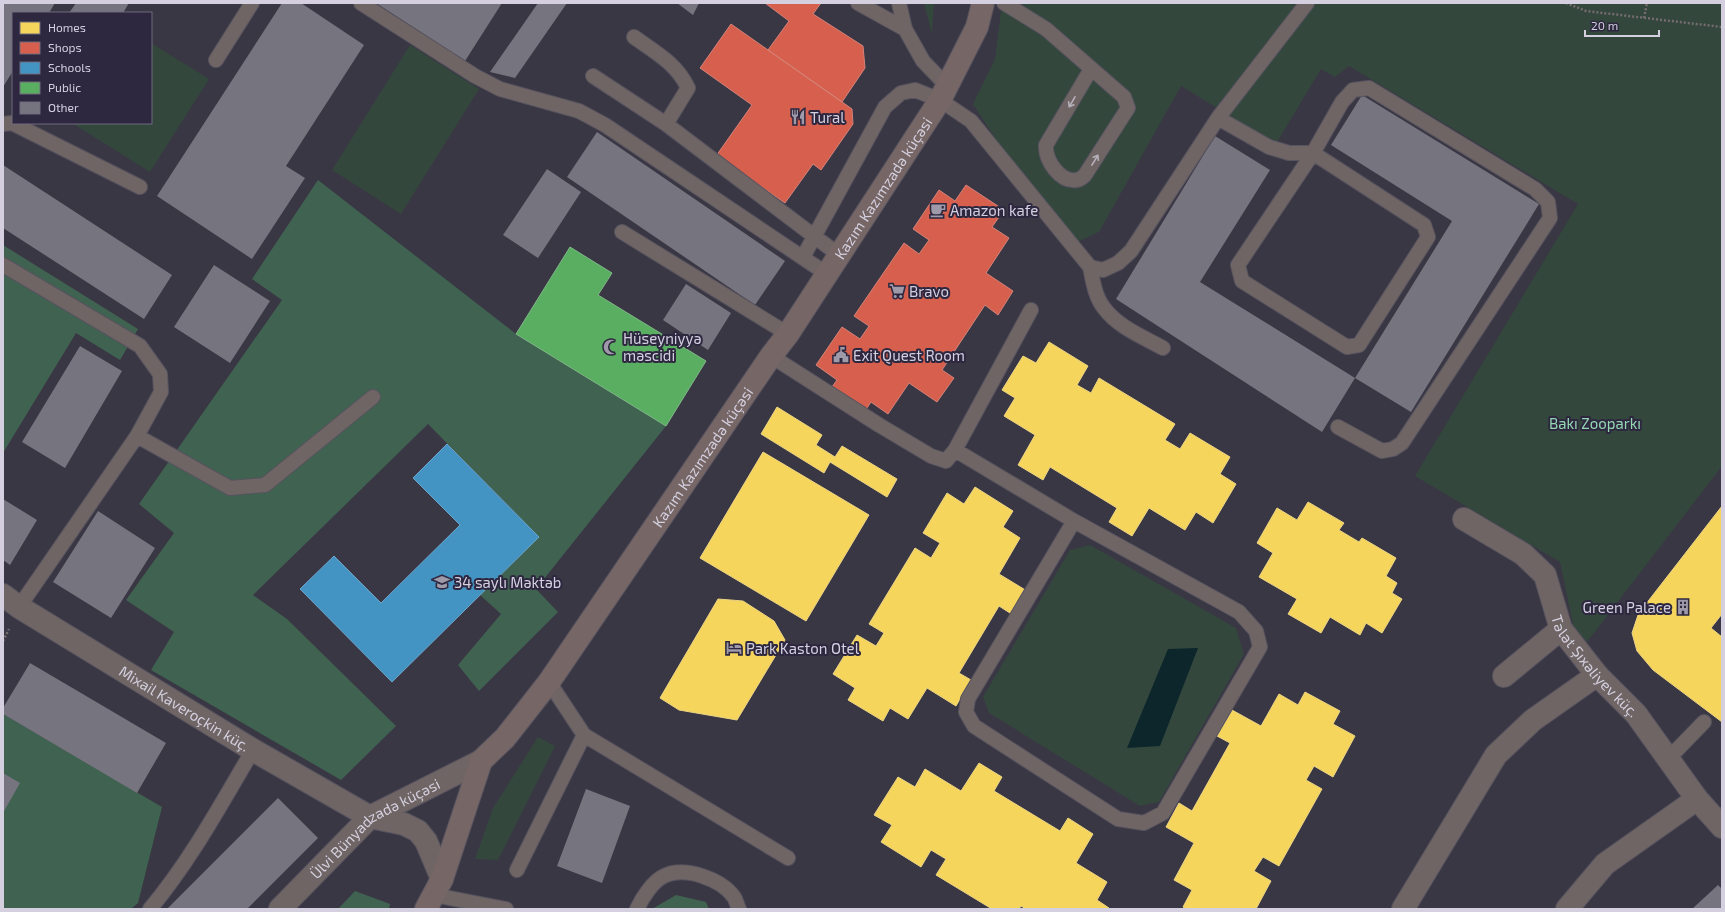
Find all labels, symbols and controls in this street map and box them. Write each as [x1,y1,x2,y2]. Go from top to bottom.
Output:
legend [12,12,152,124]
scale bar [1585,12,1659,38]
text: 20 m [1591,18,1618,32]
text: Homes [48,20,86,34]
text: Shops [48,40,82,54]
text: Schools [48,60,91,74]
text: Public [48,80,81,94]
one-way arrow [1067,96,1075,108]
text: Other [48,100,79,114]
restaurant icon: Tural [789,108,807,126]
place label: Tural [810,108,845,126]
street label: Kazım Kazımzadə küçəsi [830,114,935,262]
one-way arrow [1091,155,1099,166]
cafe icon: Amazon kafe [929,201,947,219]
place label: Amazon kafe [950,201,1038,219]
supermarket icon: Bravo [888,282,906,300]
place label: Bravo [909,282,949,300]
place label: Hüseyniyyə məscidi [623,329,702,364]
mosque icon: Hüseyniyyə məscidi [602,338,620,356]
public building icon: Exit Quest Room [832,346,850,364]
place label: Exit Quest Room [853,346,965,365]
street label: Kazım Kazımzadə küçəsi [648,383,756,530]
park label: Bakı Zooparkı [1549,414,1641,432]
school or university icon: 34 saylı Məktəb [433,573,451,591]
place label: 34 saylı Məktəb [454,573,561,591]
place label: Green Palace [1583,598,1671,616]
building icon: Green Palace [1674,598,1692,616]
street label: Tələt Şıxəliyev küç. [1548,612,1643,721]
hotel icon: Park Kaston Otel [725,639,743,657]
place label: Park Kaston Otel [746,639,860,657]
street label: Mixail Kaveroçkin küç. [116,662,253,755]
street label: Ülvi Bünyadzadə küçəsi [306,774,443,882]

